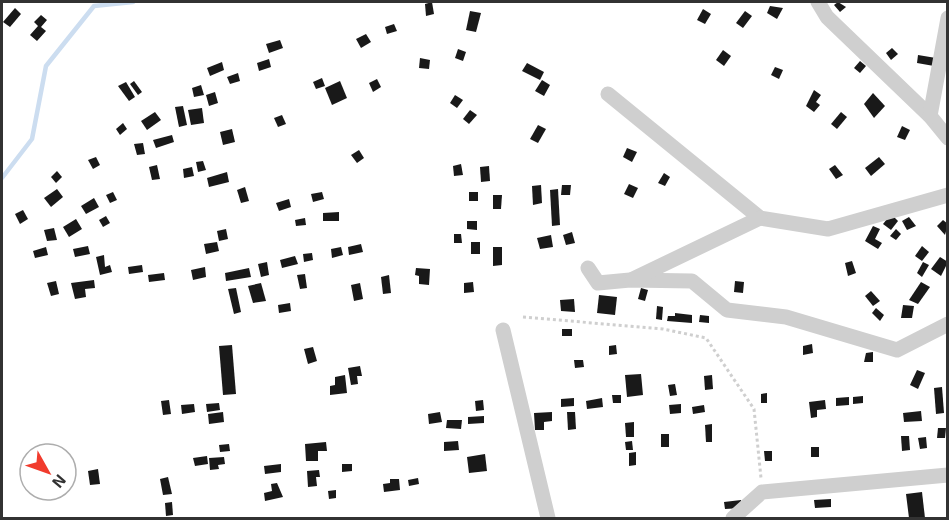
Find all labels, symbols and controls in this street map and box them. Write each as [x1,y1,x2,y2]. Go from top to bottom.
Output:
north arrow [18,442,78,502]
text: N [49,471,71,492]

